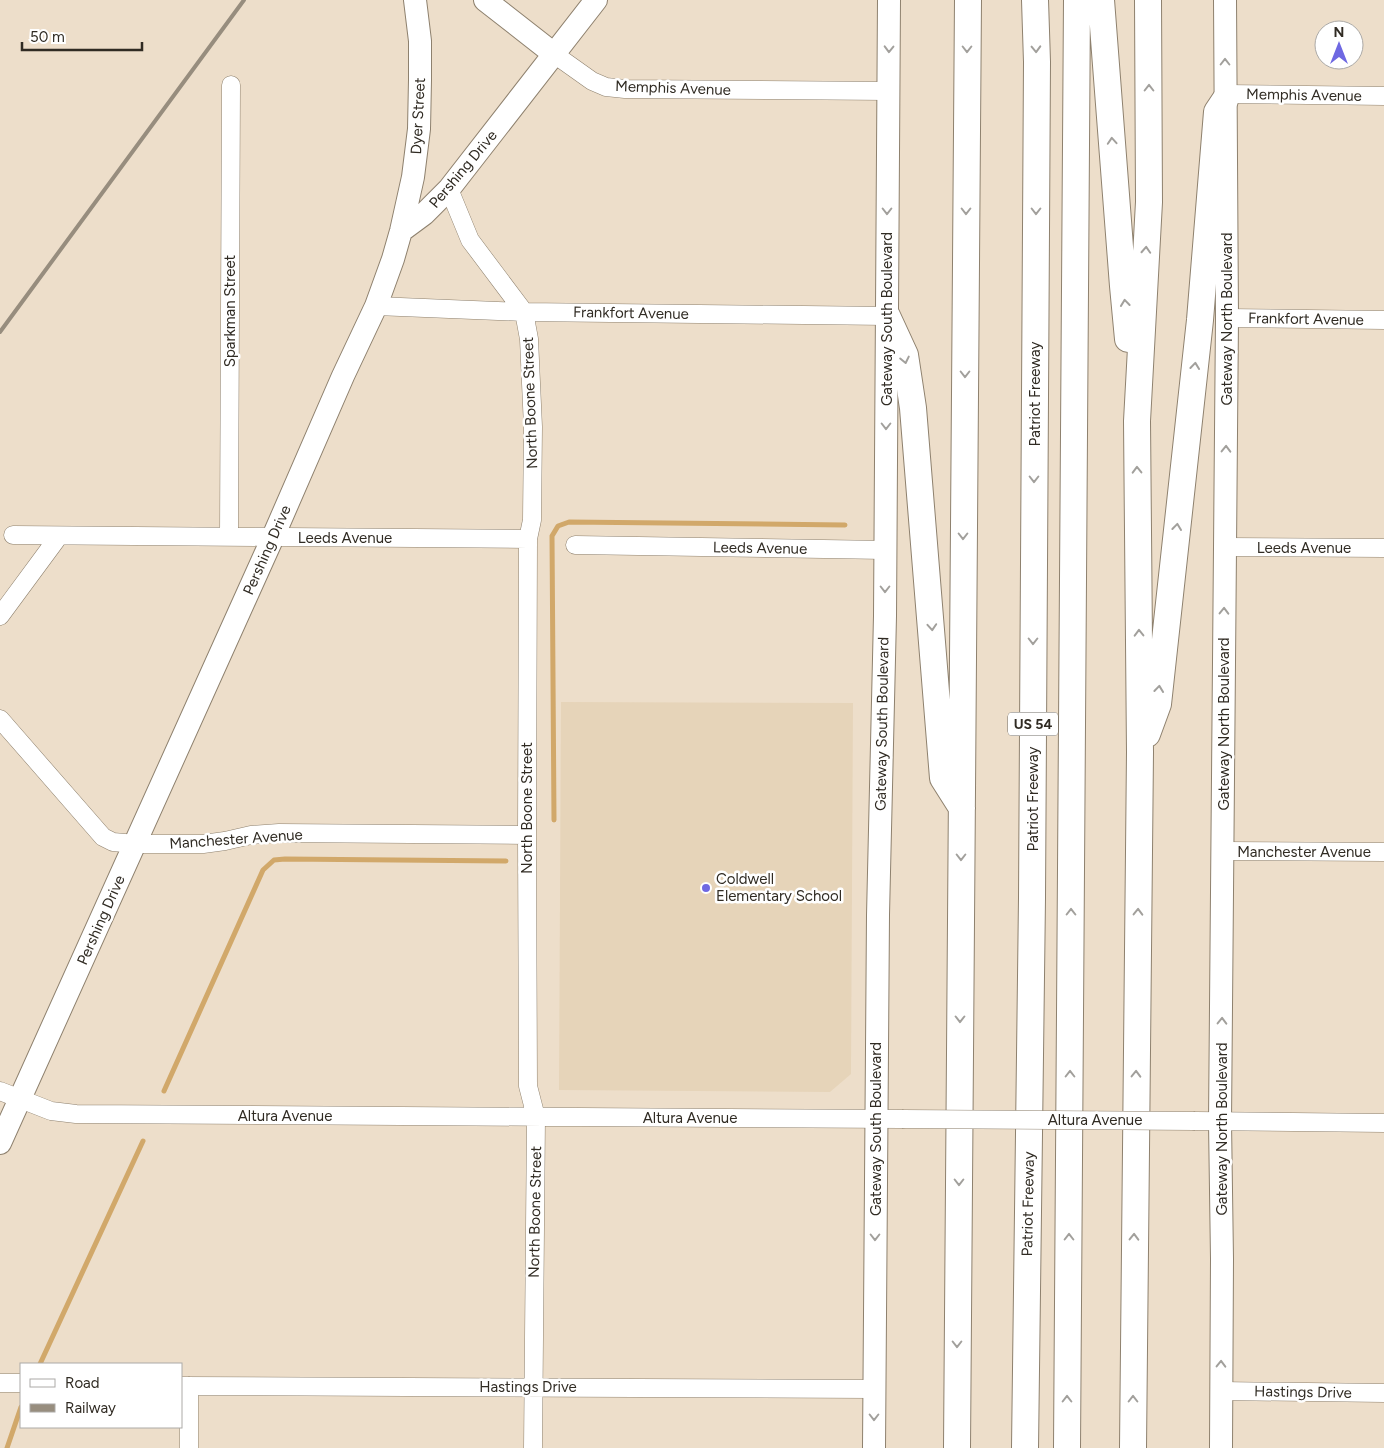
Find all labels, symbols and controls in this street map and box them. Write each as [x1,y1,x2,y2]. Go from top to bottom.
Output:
scale bar [22,20,142,52]
north arrow [1314,20,1364,70]
text: N [1334,24,1344,41]
text: 50 m [30,28,65,46]
one-way arrow [884,45,894,53]
one-way arrow [962,45,972,53]
one-way arrow [1031,45,1042,53]
one-way arrow [1220,57,1230,65]
street label: Dyer Street [407,77,429,155]
street label: Memphis Avenue [615,77,731,99]
one-way arrow [1144,84,1154,92]
street label: Memphis Avenue [1246,85,1362,105]
street label: Pershing Drive [425,126,501,212]
one-way arrow [1107,137,1118,145]
one-way arrow [882,208,892,215]
one-way arrow [961,208,971,215]
one-way arrow [1031,208,1041,215]
street label: Gateway South Boulevard [878,232,896,406]
street label: Gateway North Boulevard [1218,232,1236,406]
one-way arrow [1141,246,1152,254]
street label: Sparkman Street [221,254,239,367]
one-way arrow [1120,299,1131,307]
street label: Frankfort Avenue [573,303,689,323]
street label: Frankfort Avenue [1248,309,1364,329]
street label: North Boone Street [519,336,541,469]
street label: Patriot Freeway [1026,342,1044,446]
one-way arrow [900,356,910,365]
one-way arrow [1189,361,1200,369]
one-way arrow [960,370,970,378]
one-way arrow [881,422,891,430]
one-way arrow [1221,445,1231,452]
one-way arrow [1132,466,1142,474]
one-way arrow [1029,475,1039,483]
street label: Pershing Drive [239,502,295,598]
one-way arrow [1171,523,1182,531]
street label: Leeds Avenue [298,529,392,547]
one-way arrow [958,532,969,540]
street label: Leeds Avenue [713,538,807,558]
street label: Leeds Avenue [1257,539,1351,557]
one-way arrow [880,585,890,593]
one-way arrow [1219,607,1229,615]
one-way arrow [926,623,937,631]
one-way arrow [1134,629,1144,636]
street label: Gateway South Boulevard [871,637,893,811]
one-way arrow [1028,637,1039,645]
street label: Gateway North Boulevard [1215,637,1233,811]
one-way arrow [1154,684,1165,692]
road number: US 54 [1008,712,1058,736]
street label: North Boone Street [518,742,536,874]
street label: Patriot Freeway [1024,747,1042,851]
street label: Manchester Avenue [169,825,303,853]
street label: Manchester Avenue [1237,843,1371,861]
one-way arrow [956,853,966,861]
place label: Coldwell Elementary School [716,870,842,905]
street label: Pershing Drive [73,872,129,968]
marker: Coldwell Elementary School [700,882,712,894]
one-way arrow [1066,908,1076,916]
one-way arrow [1133,908,1143,916]
one-way arrow [955,1016,965,1023]
one-way arrow [1216,1017,1227,1025]
street label: Gateway South Boulevard [867,1042,885,1216]
street label: Gateway North Boulevard [1213,1042,1231,1216]
one-way arrow [1065,1070,1075,1078]
one-way arrow [1131,1070,1142,1078]
street label: Altura Avenue [238,1107,332,1125]
street label: Altura Avenue [643,1109,737,1127]
street label: Altura Avenue [1048,1111,1142,1129]
street label: North Boone Street [525,1146,545,1278]
street label: Patriot Freeway [1018,1151,1038,1257]
one-way arrow [954,1178,964,1186]
one-way arrow [1064,1233,1074,1240]
one-way arrow [1129,1233,1140,1241]
one-way arrow [870,1234,880,1241]
one-way arrow [952,1340,962,1348]
one-way arrow [1216,1360,1226,1368]
legend [20,1363,182,1428]
text: Road [65,1374,100,1392]
street label: Hastings Drive [479,1378,577,1396]
street label: Hastings Drive [1254,1382,1352,1402]
one-way arrow [1062,1395,1072,1403]
one-way arrow [1128,1395,1138,1403]
text: Railway [65,1399,116,1417]
one-way arrow [869,1414,879,1421]

